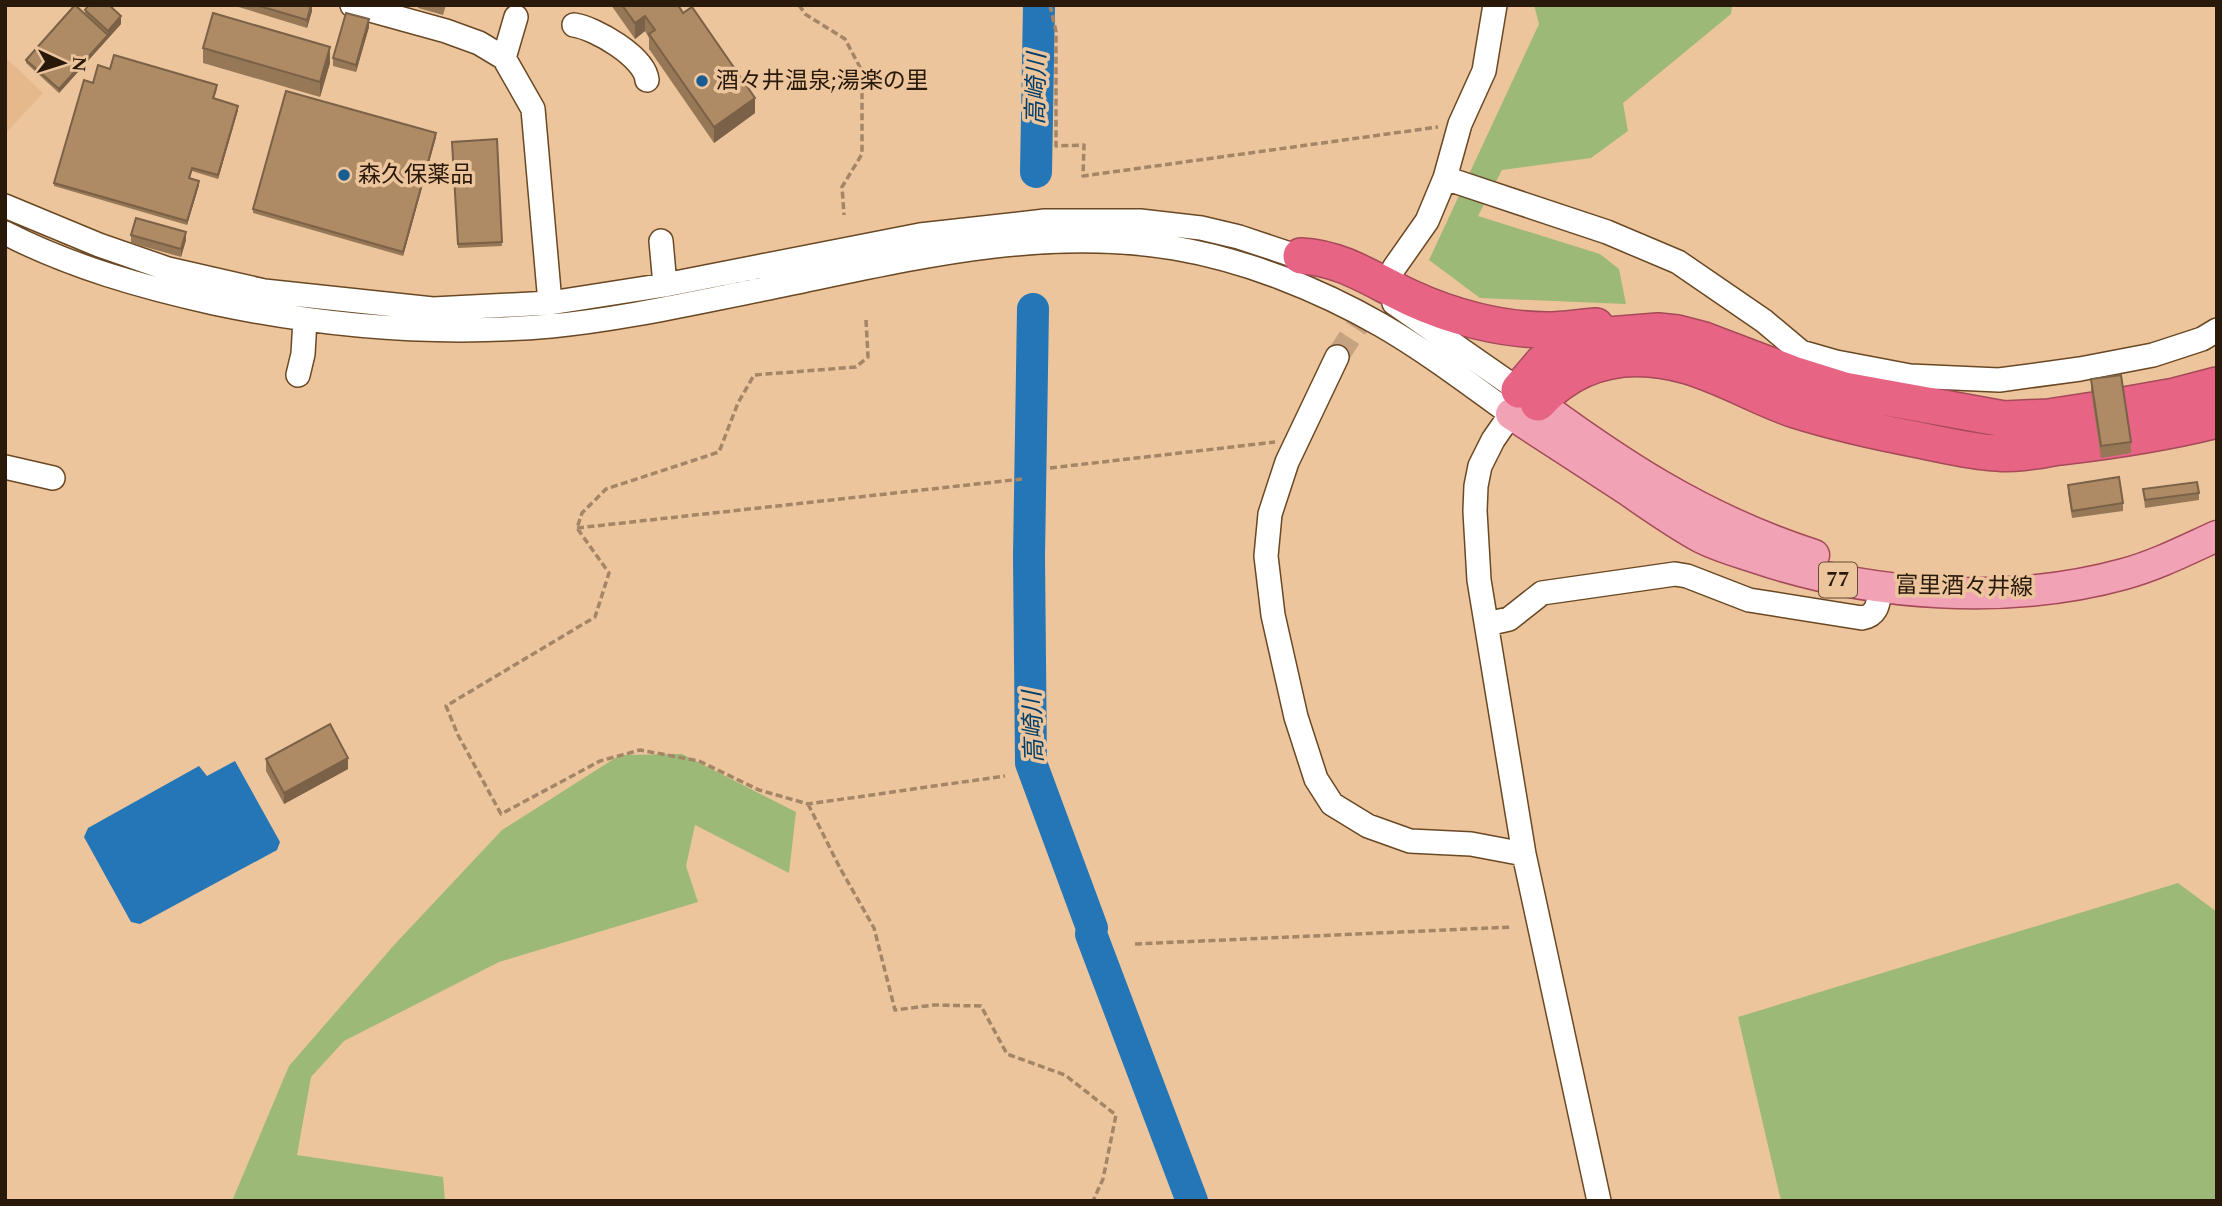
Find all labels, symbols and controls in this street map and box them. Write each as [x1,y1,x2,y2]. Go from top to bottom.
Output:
north arrow [28,28,98,98]
water label: 高崎川 [1018,50,1056,125]
text: N [63,55,93,73]
place label: 酒々井温泉;湯楽の里 [716,64,929,99]
marker: 酒々井温泉;湯楽の里 [694,73,710,89]
place label: 森久保薬品 [358,158,473,193]
marker: 森久保薬品 [336,167,352,183]
road number: 77 [1819,562,1857,598]
street label: 富里酒々井線 [1895,568,2033,606]
water label: 高崎川 [1015,687,1053,764]

